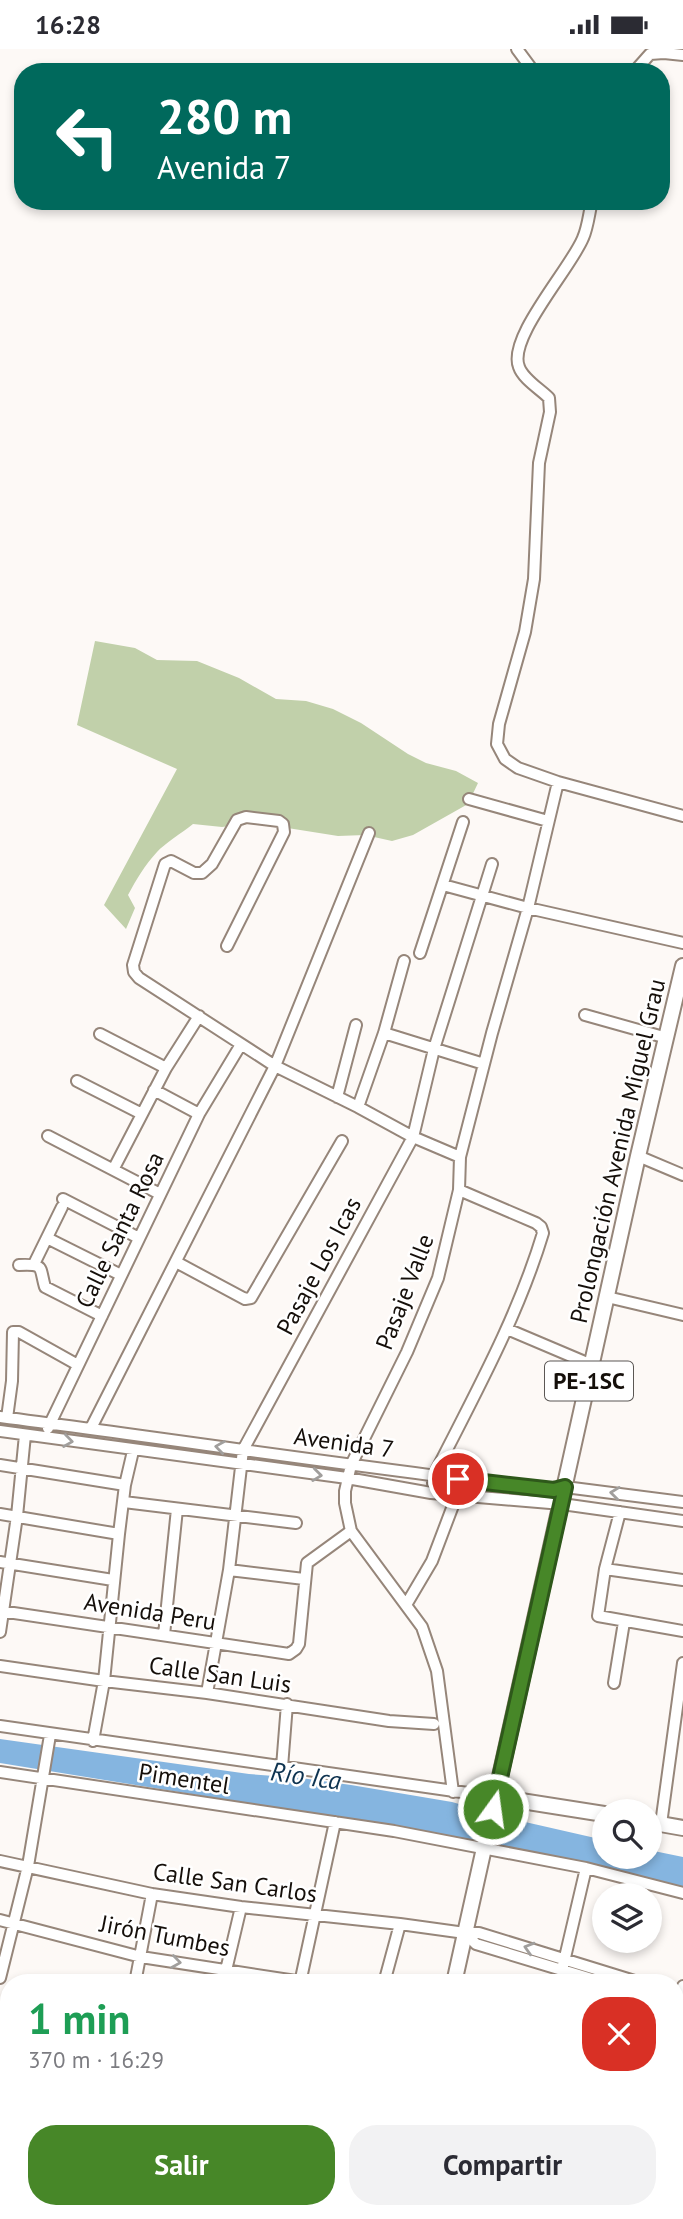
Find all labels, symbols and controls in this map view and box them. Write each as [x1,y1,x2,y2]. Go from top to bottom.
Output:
text: 16:28 [35,8,101,41]
text: 280 m [157,84,292,148]
icon: left [42,91,133,182]
text: Avenida 7 [157,146,291,188]
street label: Prolongación Avenida Miguel Grau [563,976,672,1326]
street label: Calle Santa Rosa [68,1147,171,1313]
street label: Pasaje Los Icas [269,1192,368,1340]
street label: Pasaje Valle [368,1230,441,1354]
road number: PE-1SC [545,1361,633,1401]
street label: Avenida 7 [292,1420,396,1465]
one-way arrow [62,1433,73,1448]
one-way arrow [214,1440,226,1455]
pin [428,1449,488,1509]
icon: arrive [439,1460,477,1498]
one-way arrow [312,1467,323,1482]
one-way arrow [609,1486,621,1501]
street label: Avenida Peru [82,1586,218,1637]
street label: Calle San Luis [147,1649,293,1700]
water label: Río Ica [269,1754,344,1797]
street label: Pimentel [136,1756,232,1801]
position arrow [456,1772,530,1846]
map controls [592,1799,662,1953]
button: search [592,1799,662,1869]
street label: Calle San Carlos [151,1856,319,1909]
button: layers [592,1883,662,1953]
street label: Jirón Tumbes [97,1908,233,1963]
one-way arrow [523,1942,536,1956]
one-way arrow [170,1955,182,1970]
text: 1 min [28,1991,130,2046]
button: close [582,1997,656,2071]
text: 370 m · 16:29 [28,2045,164,2074]
button: Salir [28,2125,335,2205]
button: Compartir [349,2125,656,2205]

